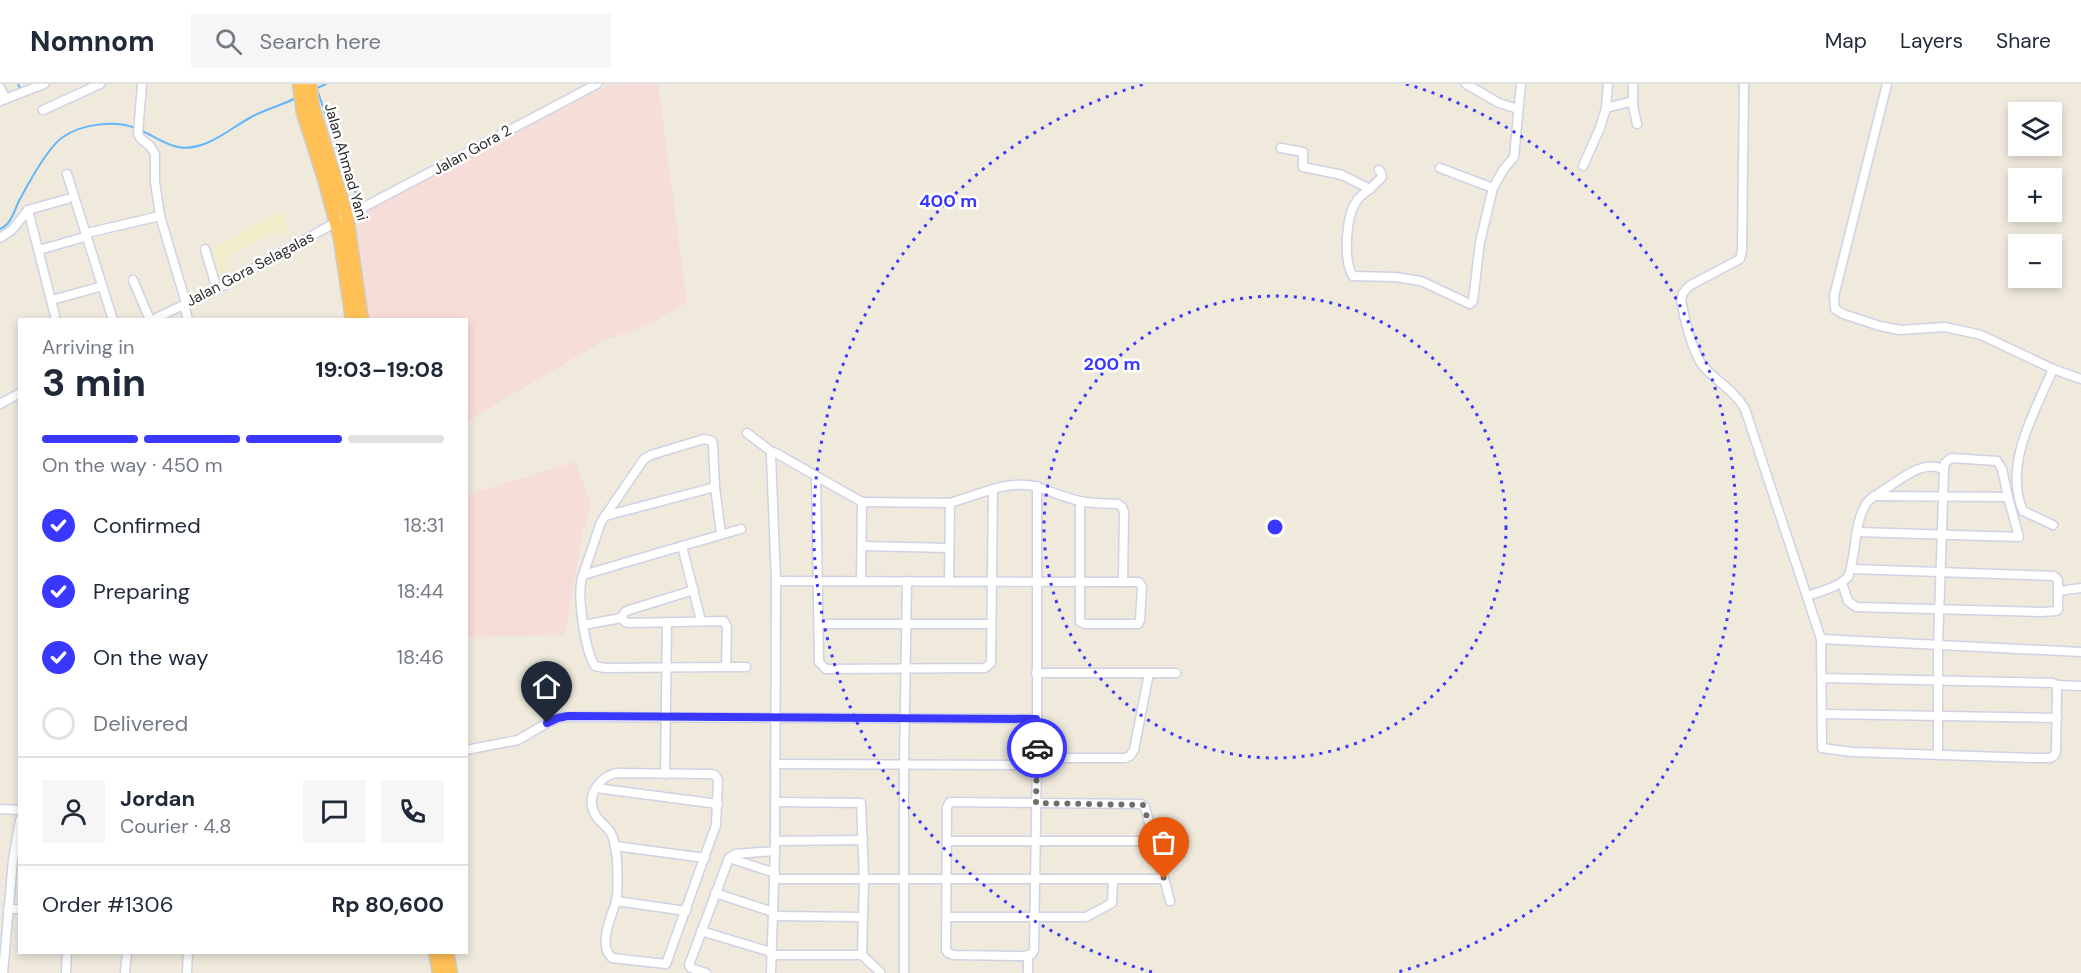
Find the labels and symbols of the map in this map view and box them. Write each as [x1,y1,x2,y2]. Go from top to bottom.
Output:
street label: Jalan Ahmad Yani [320,101,372,223]
street label: Jalan Gora 2 [429,120,515,180]
text: 400 m [919,189,977,213]
street label: Jalan Gora Selagalas [183,227,317,311]
text: 200 m [1084,352,1140,376]
centre of rings [1265,517,1285,537]
pin [521,661,572,723]
courier [1007,718,1067,778]
pin [1138,817,1189,879]

